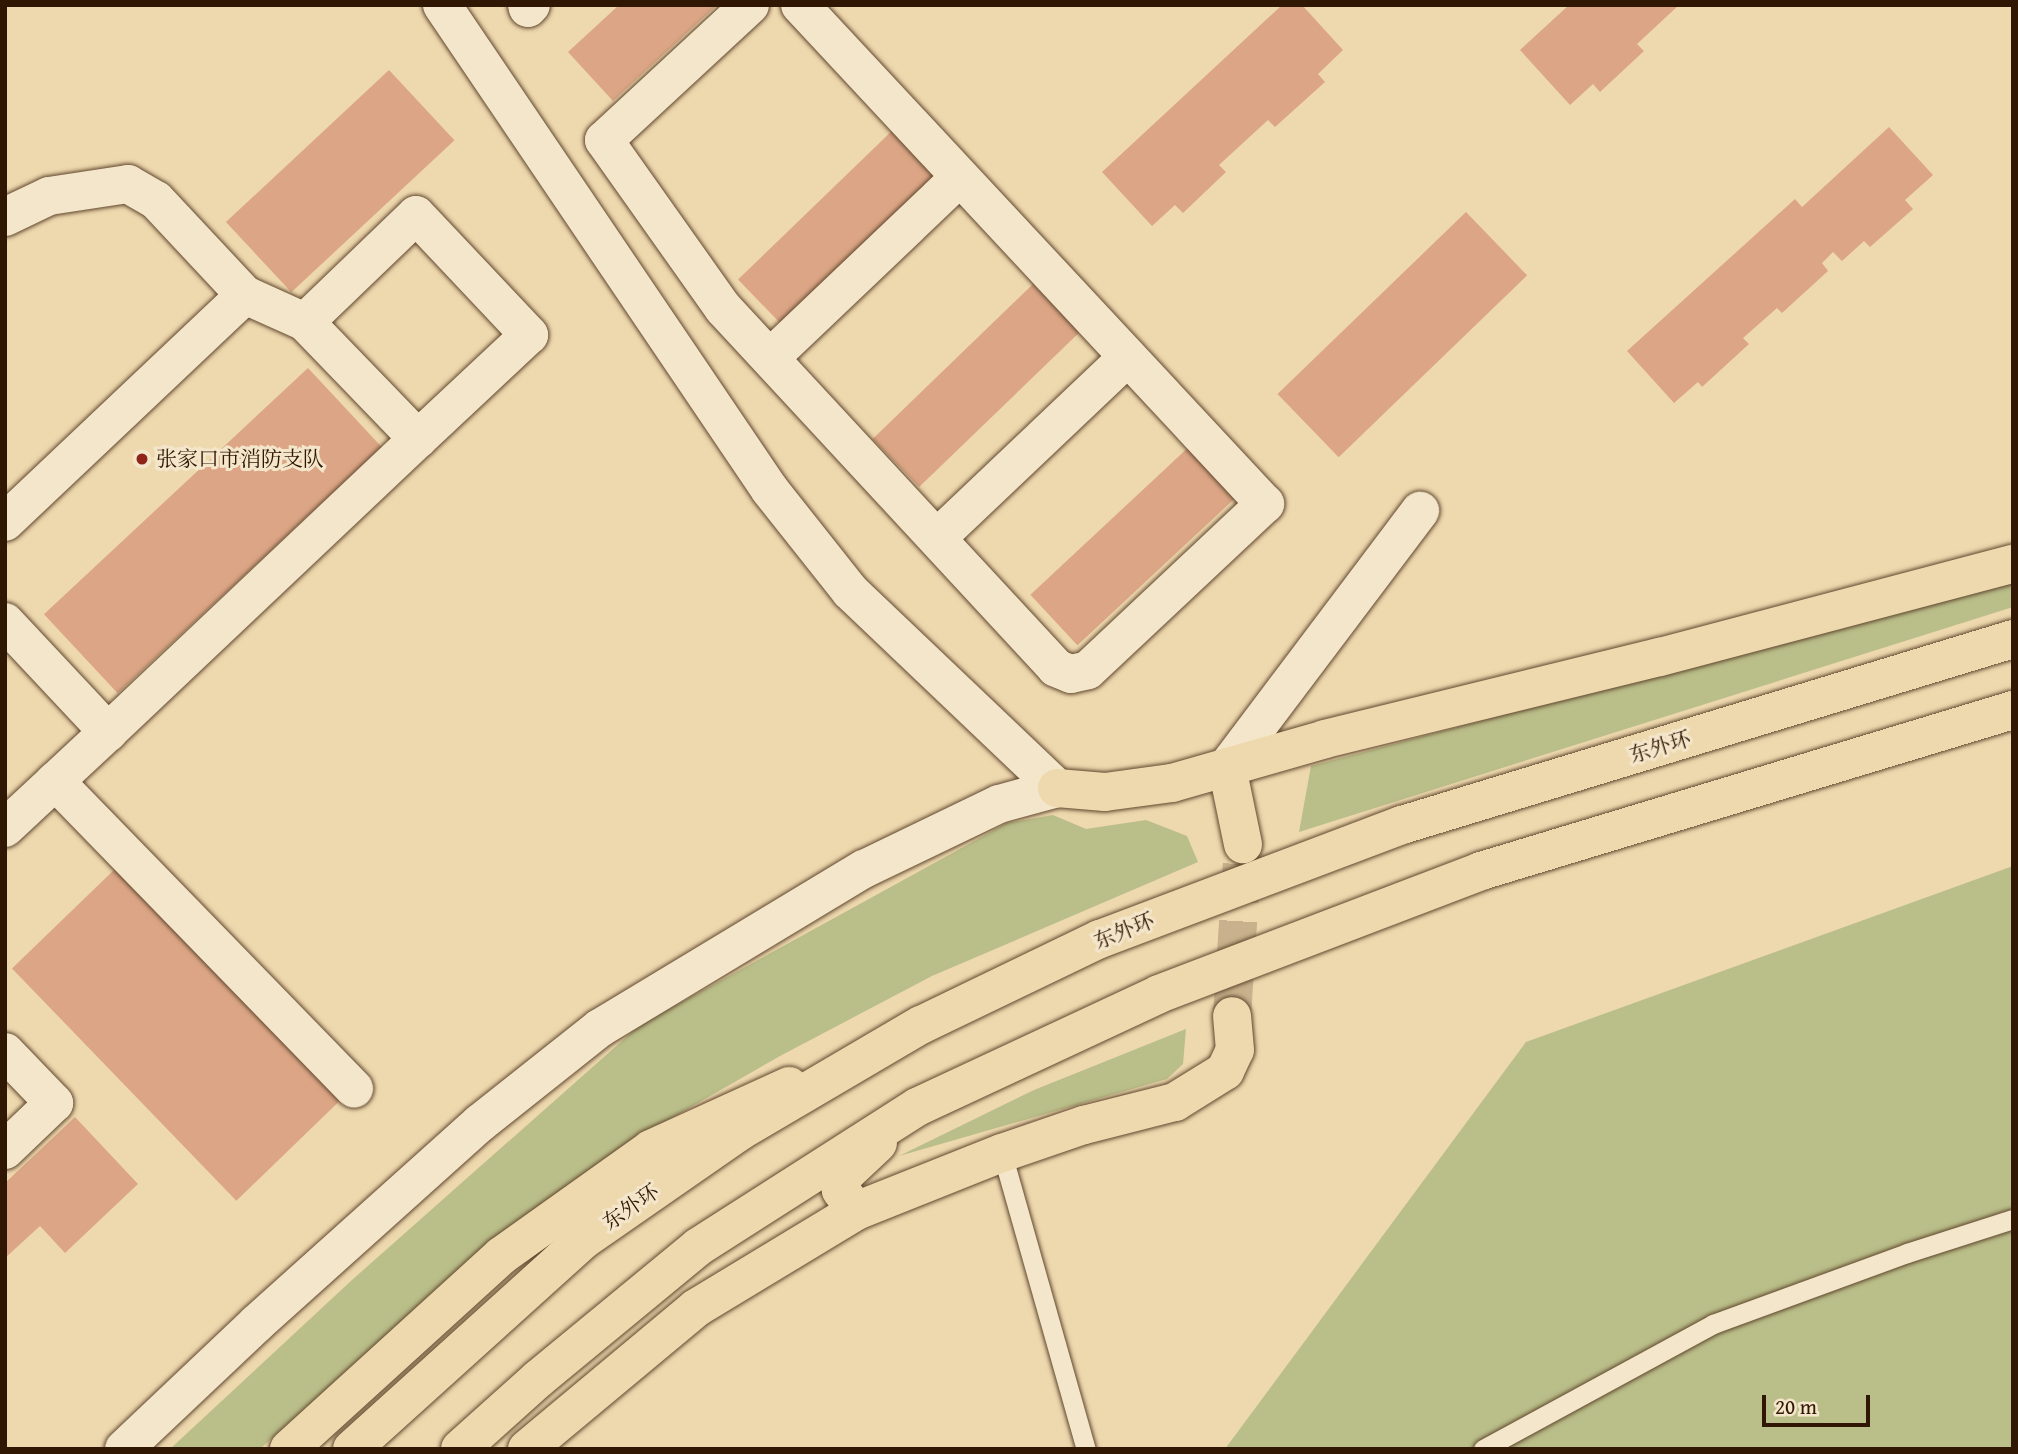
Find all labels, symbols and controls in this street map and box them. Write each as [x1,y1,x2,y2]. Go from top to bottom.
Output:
place label: 张家口市消防支队 [156,446,324,472]
marker: 张家口市消防支队 [134,451,150,467]
street label: 东外环 [1626,726,1694,768]
street label: 东外环 [1090,908,1158,954]
street label: 东外环 [598,1179,664,1235]
scale bar [1766,1380,1874,1424]
text: 20 m [1775,1391,1817,1422]

